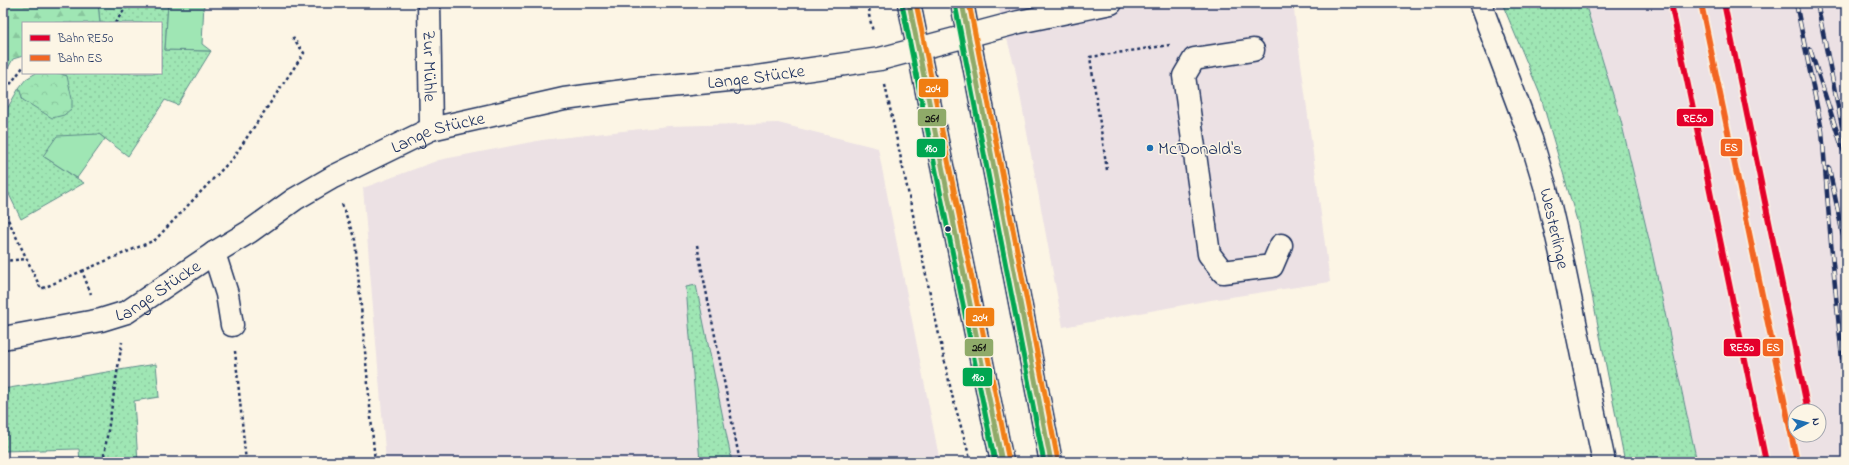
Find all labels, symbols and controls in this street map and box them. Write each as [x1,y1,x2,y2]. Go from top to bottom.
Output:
legend [22,22,162,74]
text: Bahn RE50 [57,30,113,48]
street label: Zur Mühle [414,30,442,103]
text: Bahn ES [57,50,102,68]
street label: Lange Stücke [706,59,807,97]
line badge: 204 [918,78,949,98]
text: 204 [925,81,941,97]
street label: Lange Stücke [387,106,488,162]
line badge: 261 [917,108,947,127]
line badge: RE50 [1676,108,1714,127]
text: 261 [924,111,939,127]
text: RE50 [1682,111,1707,127]
place label: McDonald's [1158,137,1242,163]
line badge: 180 [916,138,946,158]
line badge: ES [1720,138,1743,157]
text: ES [1724,140,1738,156]
text: 180 [925,141,937,157]
marker: McDonald's [1145,143,1155,153]
street label: Westerlinge [1531,186,1575,273]
unlabelled marker [943,224,953,234]
street label: Lange Stücke [113,254,207,330]
line badge: 204 [965,307,995,327]
text: 204 [972,310,988,326]
line badge: 261 [964,338,994,357]
line badge: RE50 [1723,338,1761,357]
line badge: ES [1762,338,1784,357]
text: 261 [971,340,986,356]
text: RE50 [1729,340,1754,356]
text: ES [1766,340,1780,356]
line badge: 180 [962,367,993,387]
text: 180 [972,370,984,386]
north arrow [1787,403,1827,443]
text: N [1808,417,1824,427]

